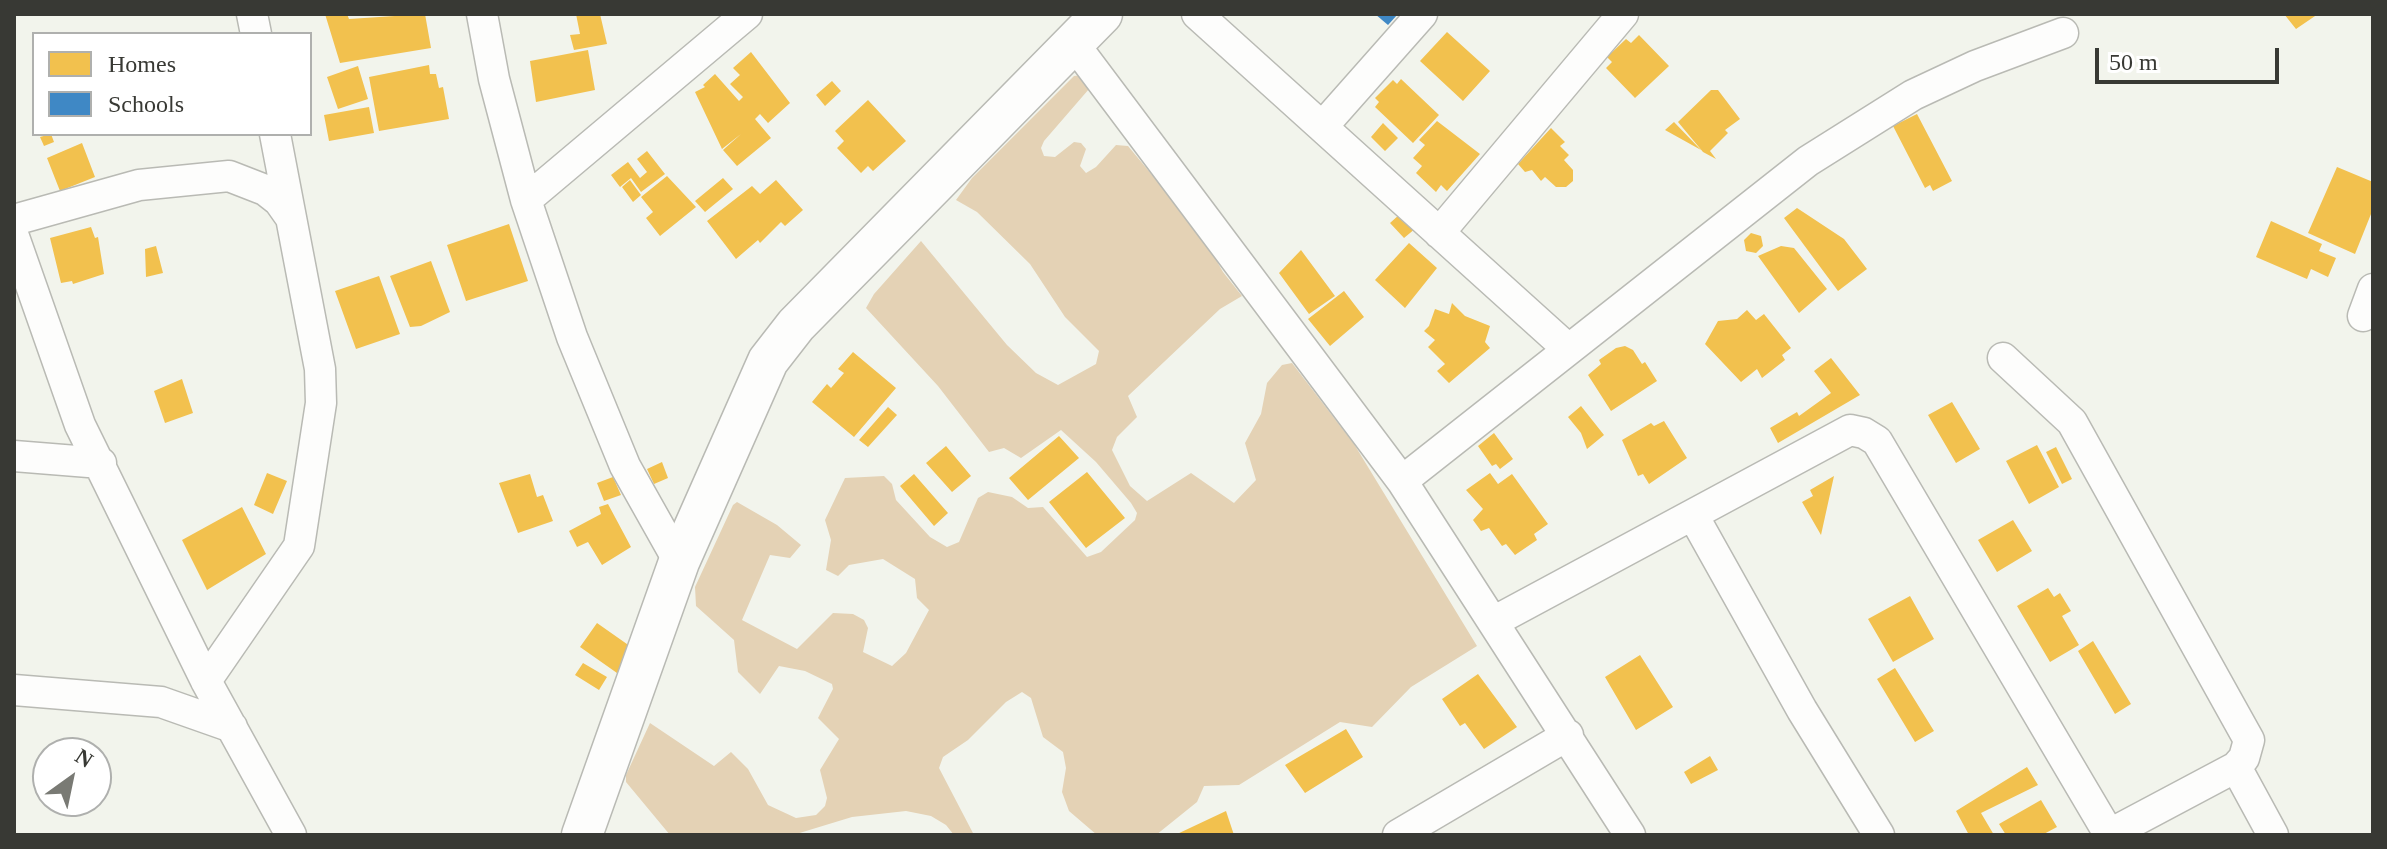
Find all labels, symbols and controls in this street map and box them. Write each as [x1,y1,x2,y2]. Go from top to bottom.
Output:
legend [32,32,312,136]
scale bar [2099,32,2283,82]
text: 50 m [2109,49,2158,75]
text: Homes [108,51,176,77]
text: Schools [108,91,184,117]
north arrow [32,737,112,817]
text: N [71,743,98,773]

